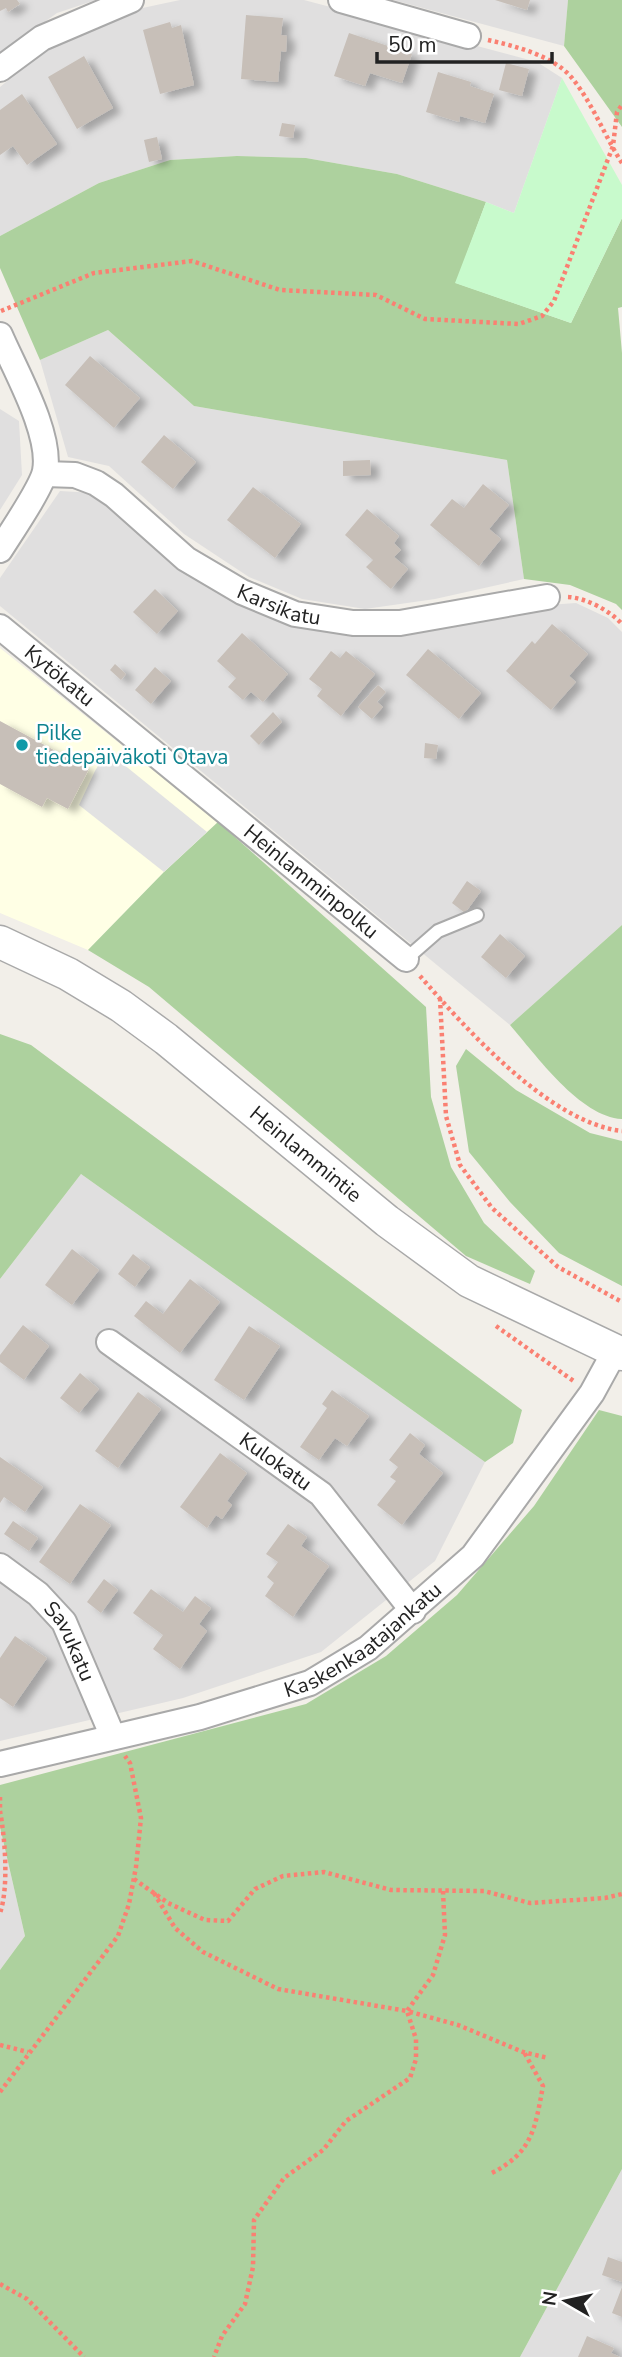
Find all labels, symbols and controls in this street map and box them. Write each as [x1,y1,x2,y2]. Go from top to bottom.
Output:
scale bar [377,21,552,65]
text: 50 m [388,31,437,59]
street label: Karsikatu [233,577,323,632]
street label: Kytökatu [19,639,101,713]
place label: Pilke tiedepäiväkoti Otava [36,719,228,771]
marker: Pilke tiedepäiväkoti Otava [14,737,30,753]
street label: Heinlamminpolku [238,818,385,945]
street label: Heinlammintie [244,1100,368,1209]
street label: Kulokatu [234,1426,318,1497]
street label: Kaskenkaatajankatu [281,1576,448,1704]
street label: Savukatu [37,1595,102,1686]
north arrow [531,2266,601,2336]
text: N [536,2289,564,2308]

